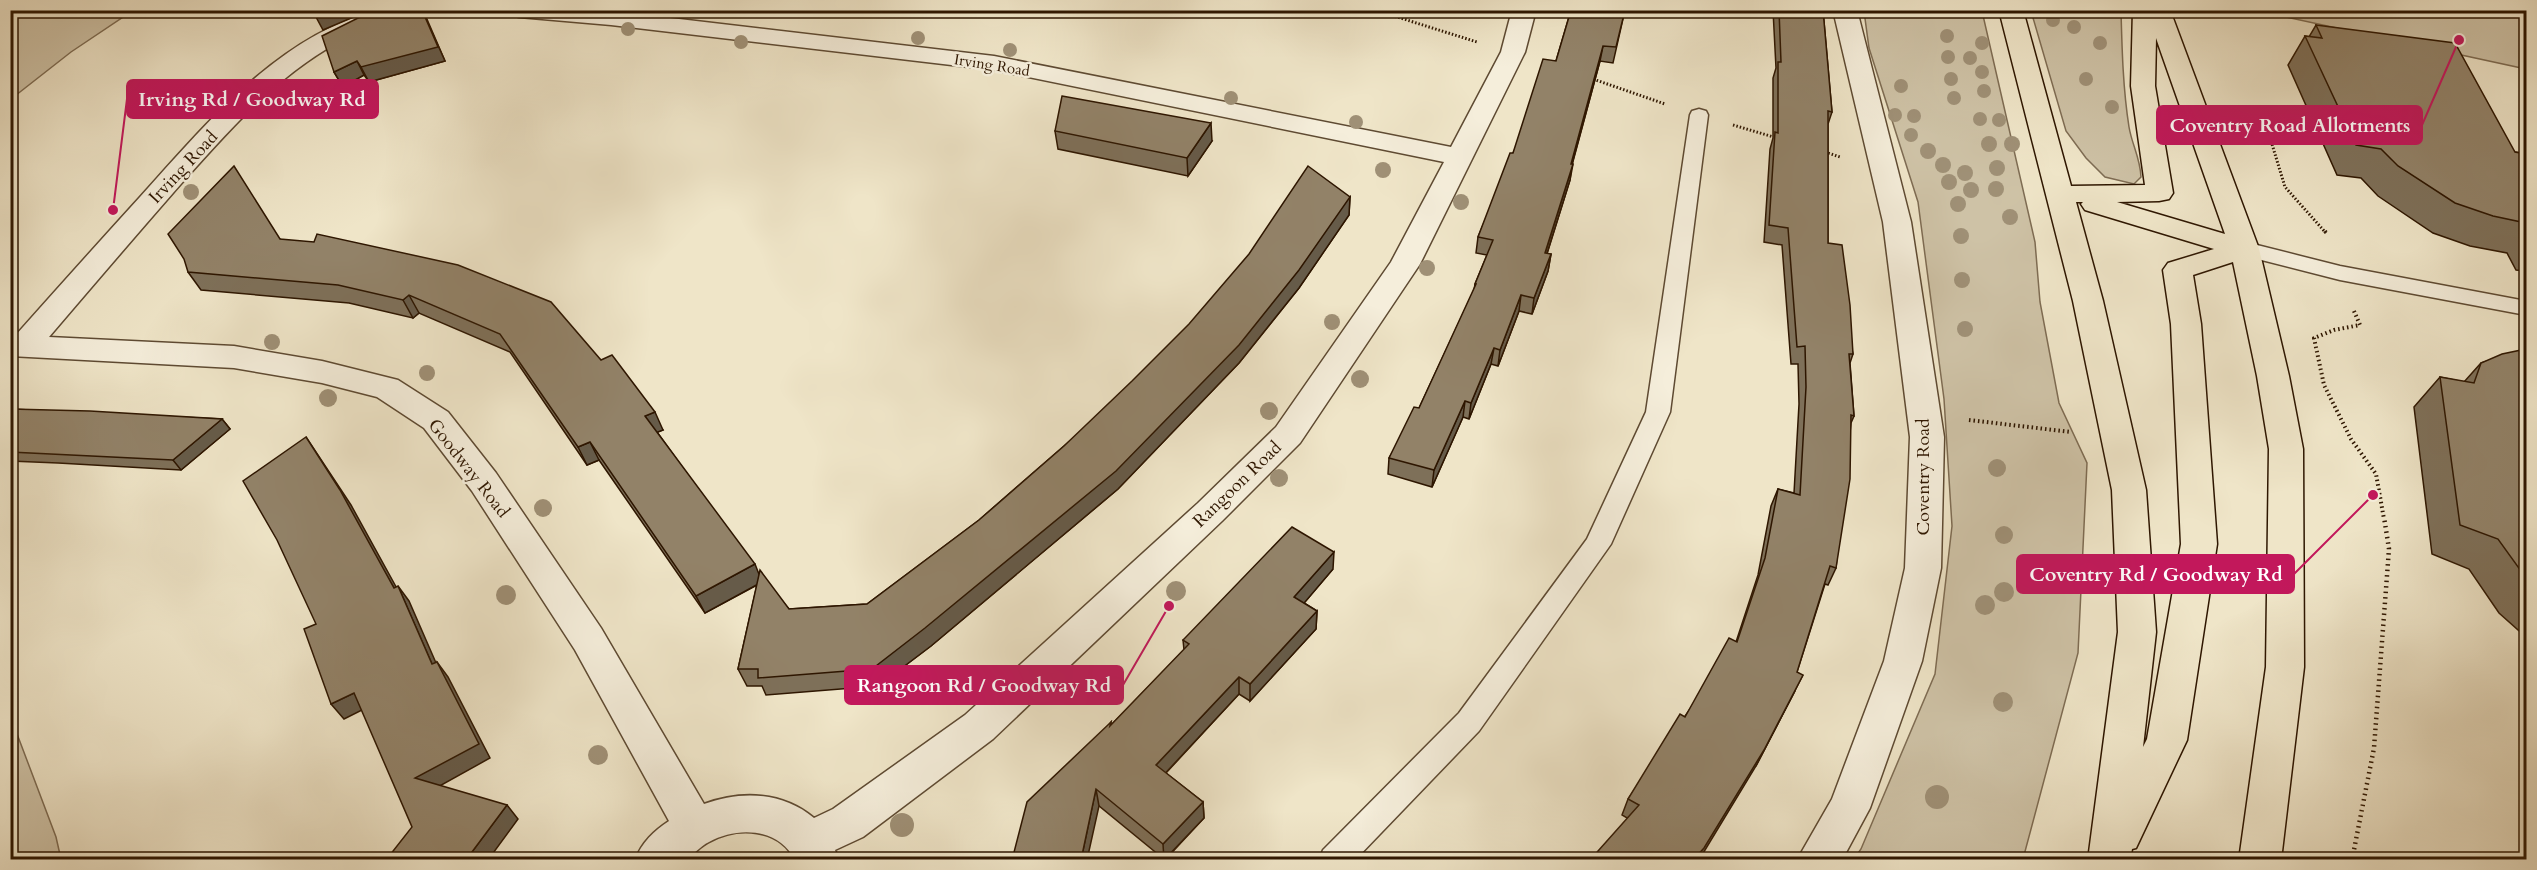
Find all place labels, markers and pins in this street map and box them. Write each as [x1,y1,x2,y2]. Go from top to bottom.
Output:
callout: Irving Rd / Goodway Rd [127,80,378,118]
callout: Coventry Road Allotments [2157,106,2422,144]
callout: Coventry Rd / Goodway Rd [2017,555,2294,593]
callout: Rangoon Rd / Goodway Rd [845,666,1123,704]

